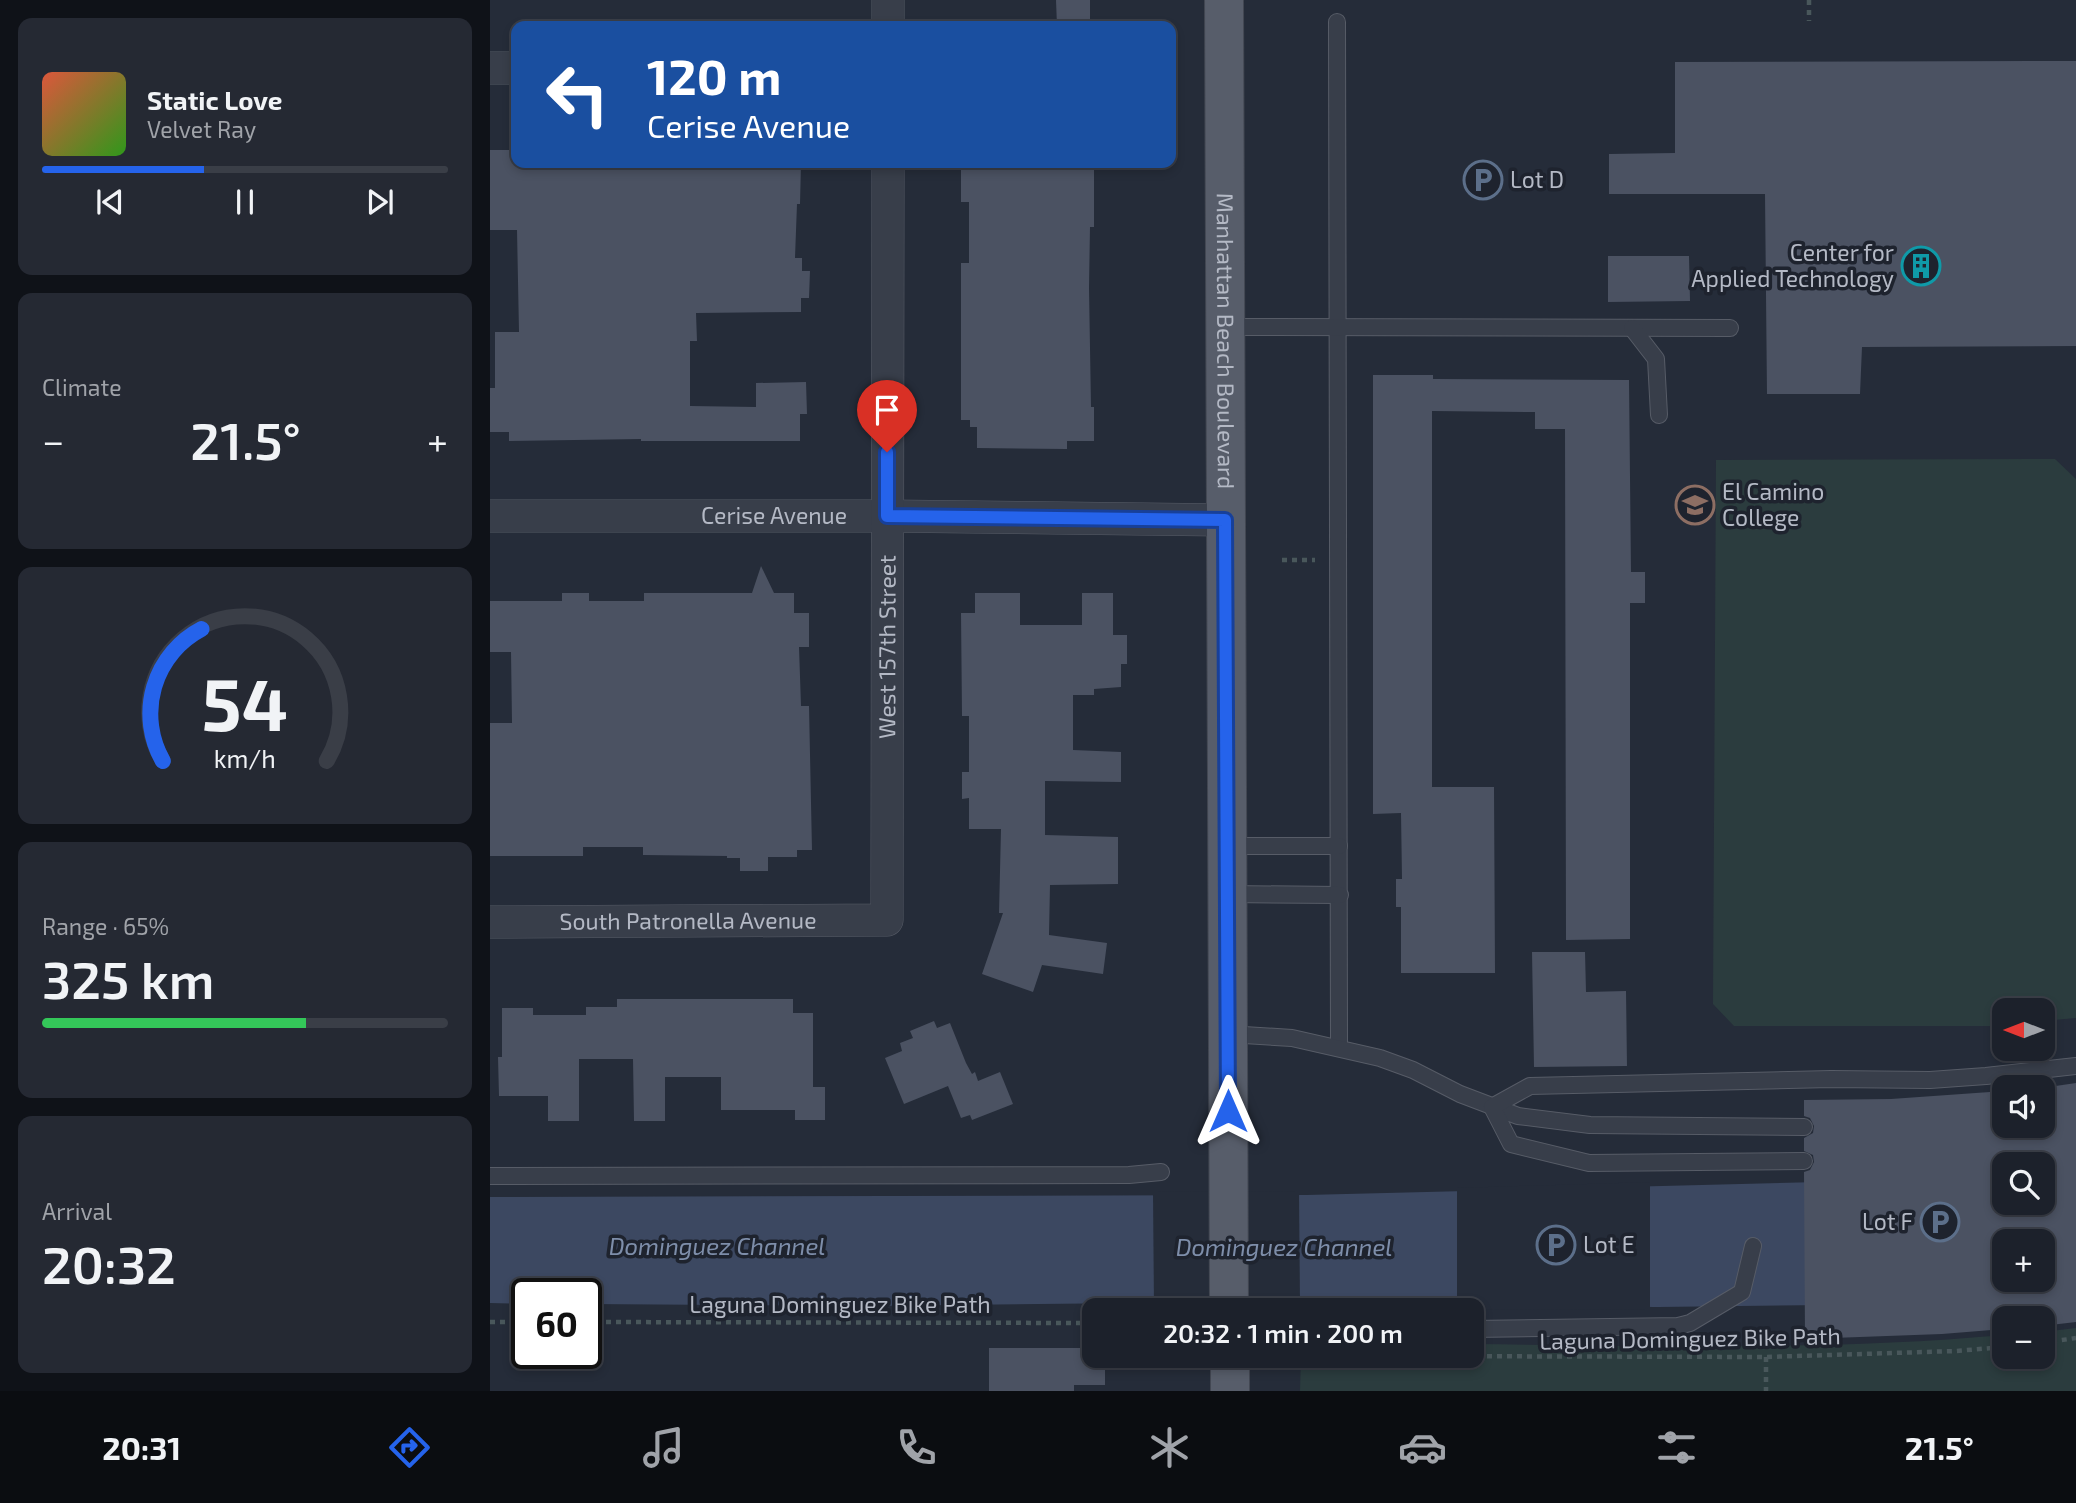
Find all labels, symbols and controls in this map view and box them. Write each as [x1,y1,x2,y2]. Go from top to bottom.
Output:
text: 120 m [647,46,781,105]
icon: left [532,49,623,140]
text: Static Love [147,84,283,115]
text: Cerise Avenue [647,106,850,144]
text: Velvet Ray [147,115,256,143]
parking icon: Lot D [1462,159,1504,201]
place label: Lot D [1510,165,1564,193]
icon: previous [91,183,129,221]
icon: pause [226,183,264,221]
icon: next [361,183,399,221]
street label: Manhattan Beach Boulevard [1212,193,1241,489]
place label: Center for Applied Technology [1691,238,1894,292]
building icon: Center for Applied Technology [1900,245,1942,287]
text: Climate [42,373,122,401]
pin [857,380,917,452]
icon: arrive [868,391,906,429]
text: 21.5° [190,408,301,470]
text: − [42,417,64,463]
text: + [427,417,448,463]
place label: El Camino College [1722,477,1824,531]
school or university icon: El Camino College [1674,484,1716,526]
street label: Cerise Avenue [701,501,847,529]
street label: West 157th Street [872,555,900,739]
text: 54 [202,659,288,747]
text: km/h [214,743,276,773]
street label: South Patronella Avenue [559,905,817,935]
text: Range · 65% [42,912,169,940]
text: 325 km [42,947,214,1009]
north arrow [1992,998,2054,1060]
map controls [1992,998,2055,1369]
position arrow [1191,1074,1265,1148]
button: sound [1992,1075,2055,1138]
button: search [1992,1152,2055,1215]
text: Arrival [42,1197,112,1225]
parking icon: Lot F [1919,1201,1961,1243]
place label: Lot F [1862,1207,1913,1235]
parking icon: Lot E [1535,1224,1577,1266]
button: + [1992,1229,2055,1292]
place label: Lot E [1583,1230,1635,1258]
water label: Dominguez Channel [609,1231,825,1260]
text: 20:32 [42,1232,176,1294]
water label: Dominguez Channel [1176,1232,1392,1261]
speed limit sign: 60 [511,1278,602,1369]
street label: Laguna Dominguez Bike Path [689,1290,991,1318]
button: − [1992,1306,2055,1369]
text: 20:32 · 1 min · 200 m [1163,1317,1403,1348]
street label: Laguna Dominguez Bike Path [1539,1321,1841,1355]
icon: directions [385,1423,434,1472]
icon: music [639,1423,688,1472]
icon: phone [892,1423,941,1472]
icon: climate [1145,1423,1194,1472]
icon: car [1398,1423,1447,1472]
icon: filters [1652,1423,1701,1472]
text: 20:31 [102,1428,181,1466]
text: 21.5° [1905,1428,1974,1466]

